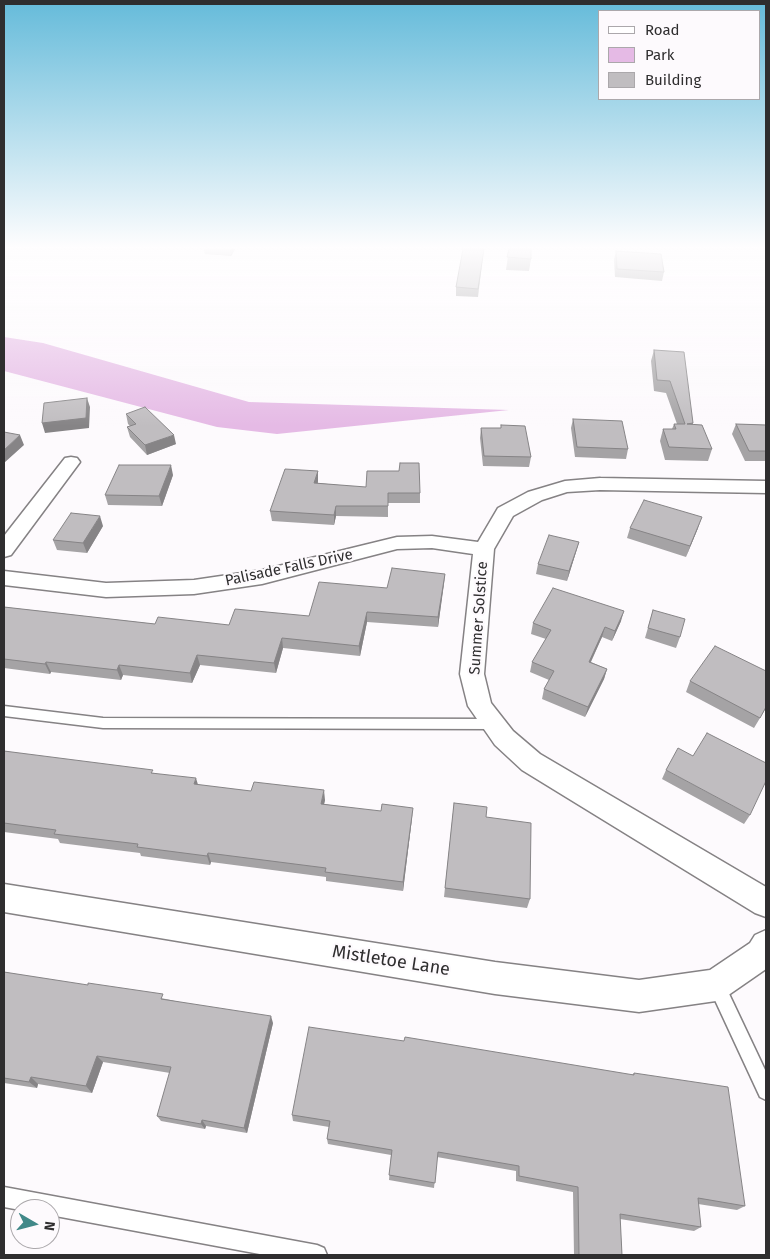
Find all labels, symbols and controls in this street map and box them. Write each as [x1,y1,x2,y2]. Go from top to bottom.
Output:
legend [598,10,760,100]
text: Road [645,21,680,39]
text: Park [645,46,675,64]
text: Building [645,71,701,89]
street label: Palisade Falls Drive [224,546,354,590]
street label: Summer Solstice [466,561,492,675]
street label: Mistletoe Lane [331,941,451,981]
north arrow [10,1199,60,1249]
text: N [40,1220,58,1232]

